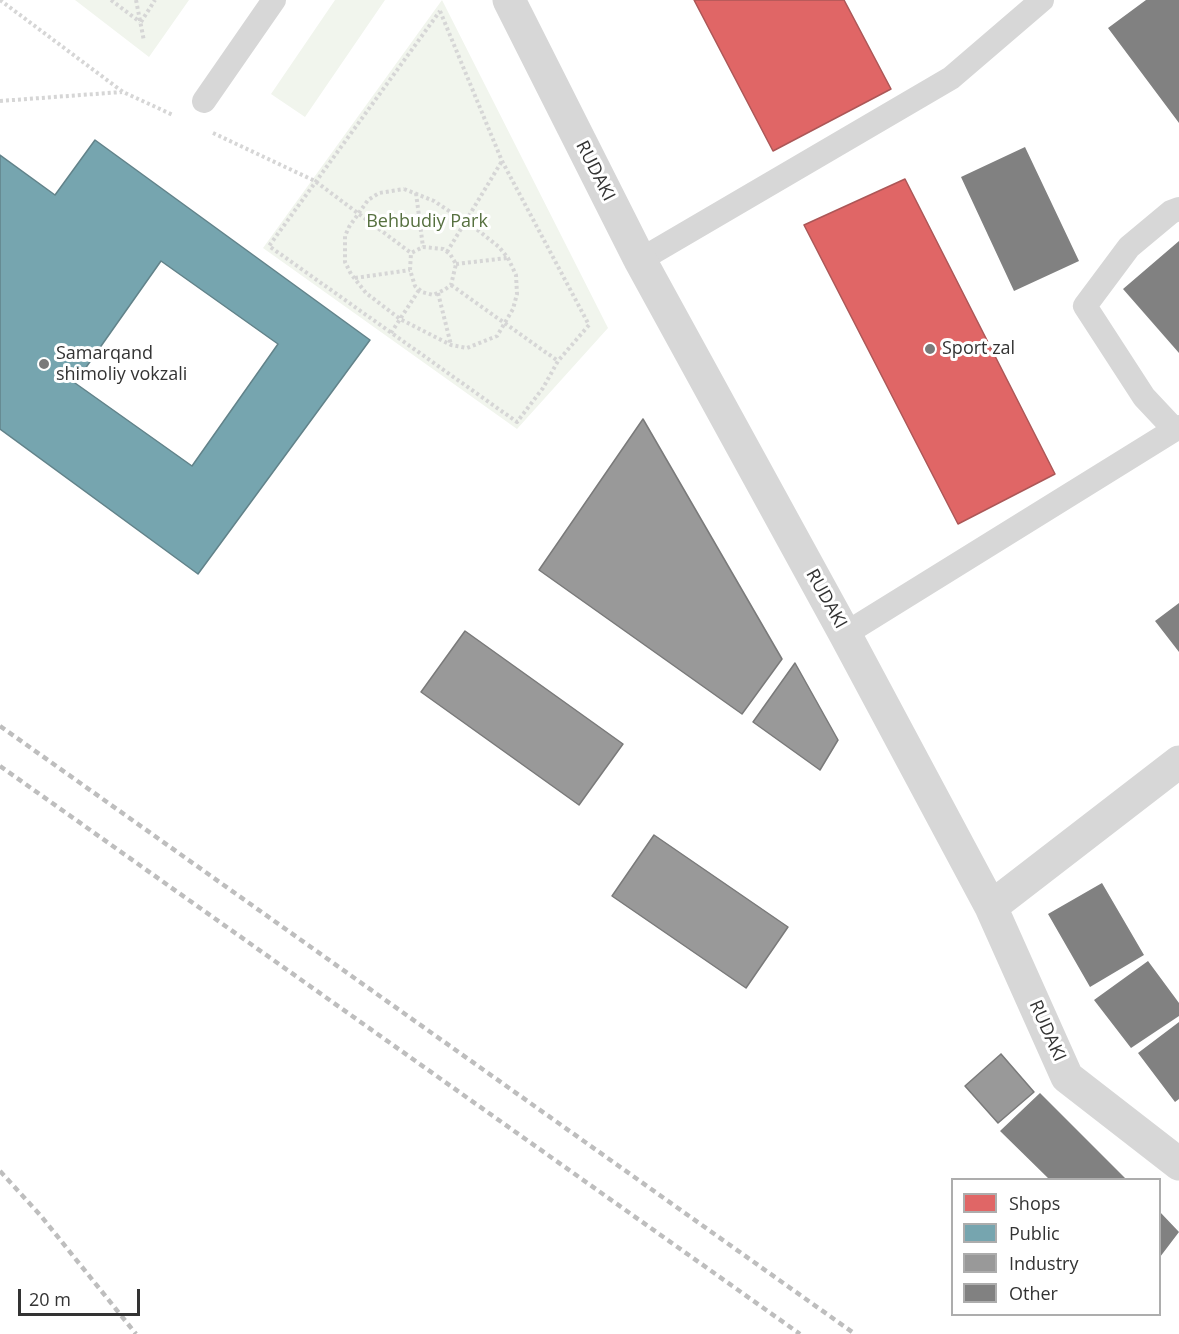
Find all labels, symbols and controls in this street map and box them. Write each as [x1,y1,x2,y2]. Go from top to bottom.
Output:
street label: RUDAKI [571,137,619,205]
park label: Behbudiy Park [366,211,488,233]
place label: Sport zal [942,338,1015,360]
marker: Sport zal [923,342,937,356]
place label: Samarqand shimoliy vokzali [56,343,187,386]
marker: Samarqand shimoliy vokzali [37,357,51,371]
street label: RUDAKI [801,565,851,633]
street label: RUDAKI [1024,997,1070,1065]
legend [951,1178,1161,1316]
text: Shops [1009,1191,1060,1215]
text: Public [1009,1221,1060,1245]
text: Industry [1009,1251,1079,1275]
scale bar [21,1277,142,1315]
text: Other [1009,1281,1058,1305]
text: 20 m [29,1287,71,1311]

